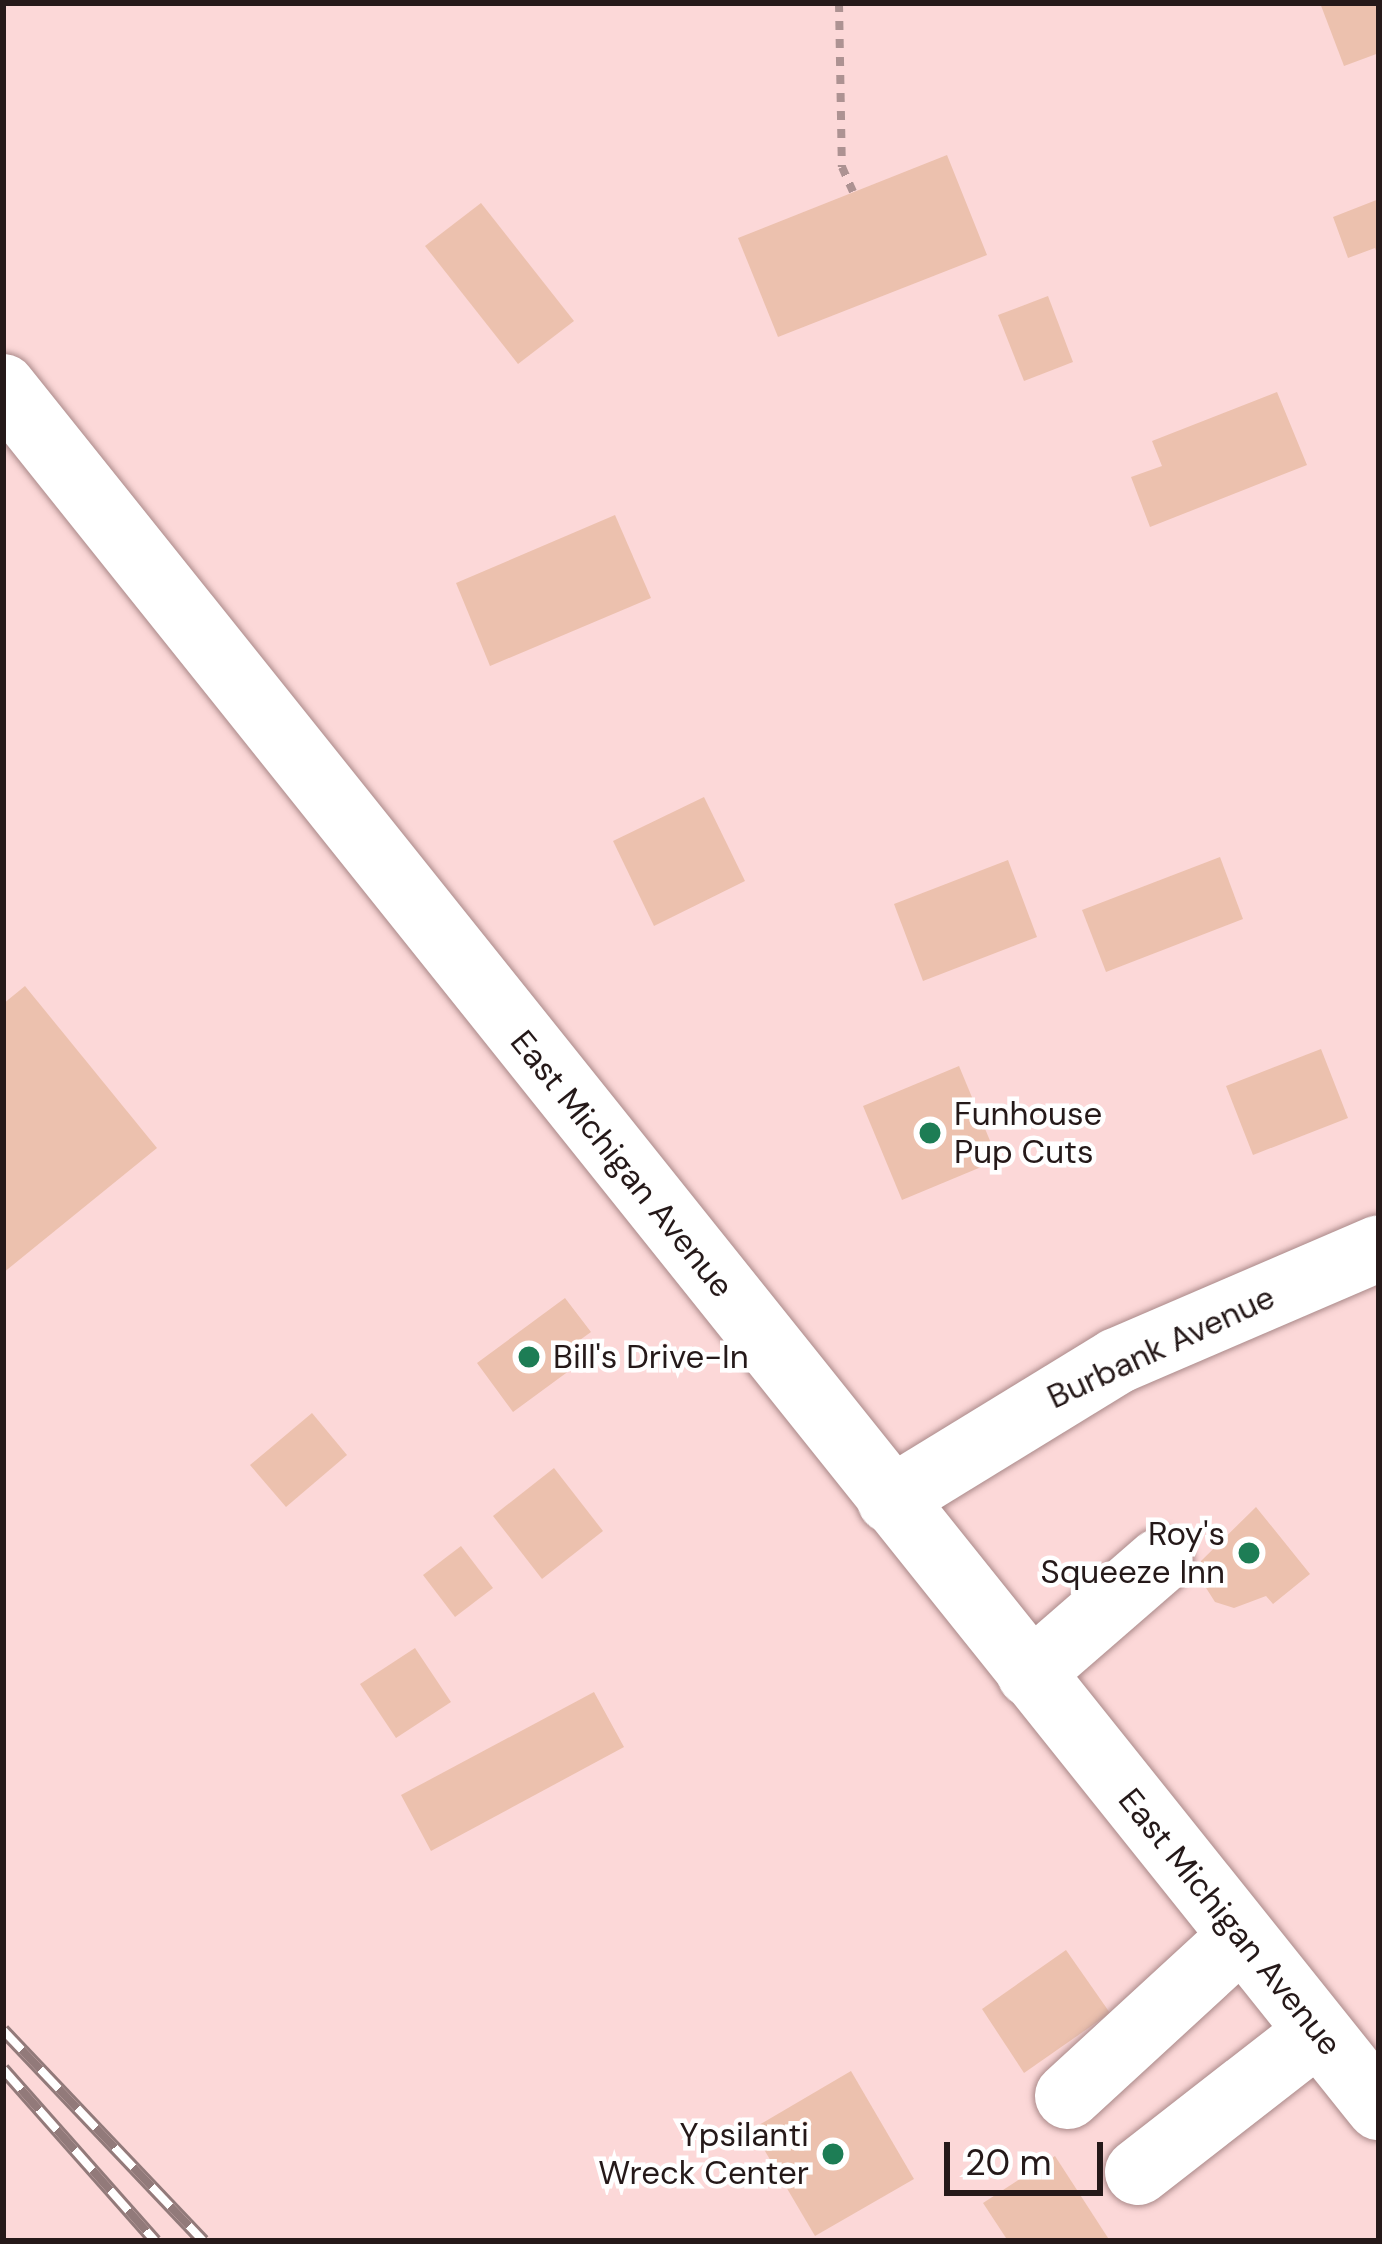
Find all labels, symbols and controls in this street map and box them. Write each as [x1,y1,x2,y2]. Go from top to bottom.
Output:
street label: East Michigan Avenue [502,1023,742,1305]
place label: Funhouse Pup Cuts [954,1094,1102,1172]
marker: Funhouse Pup Cuts [917,1120,943,1146]
street label: Burbank Avenue [1041,1277,1281,1417]
place label: Bill's Drive-In [553,1337,749,1377]
marker: Bill's Drive-In [516,1344,542,1370]
place label: Roy's Squeeze Inn [1041,1514,1225,1592]
marker: Roy's Squeeze Inn [1236,1540,1262,1566]
street label: East Michigan Avenue [1110,1781,1350,2063]
place label: Ypsilanti Wreck Center [598,2115,809,2193]
scale bar [950,2118,1109,2192]
text: 20 m [965,2139,1052,2186]
marker: Ypsilanti Wreck Center [820,2141,846,2167]

